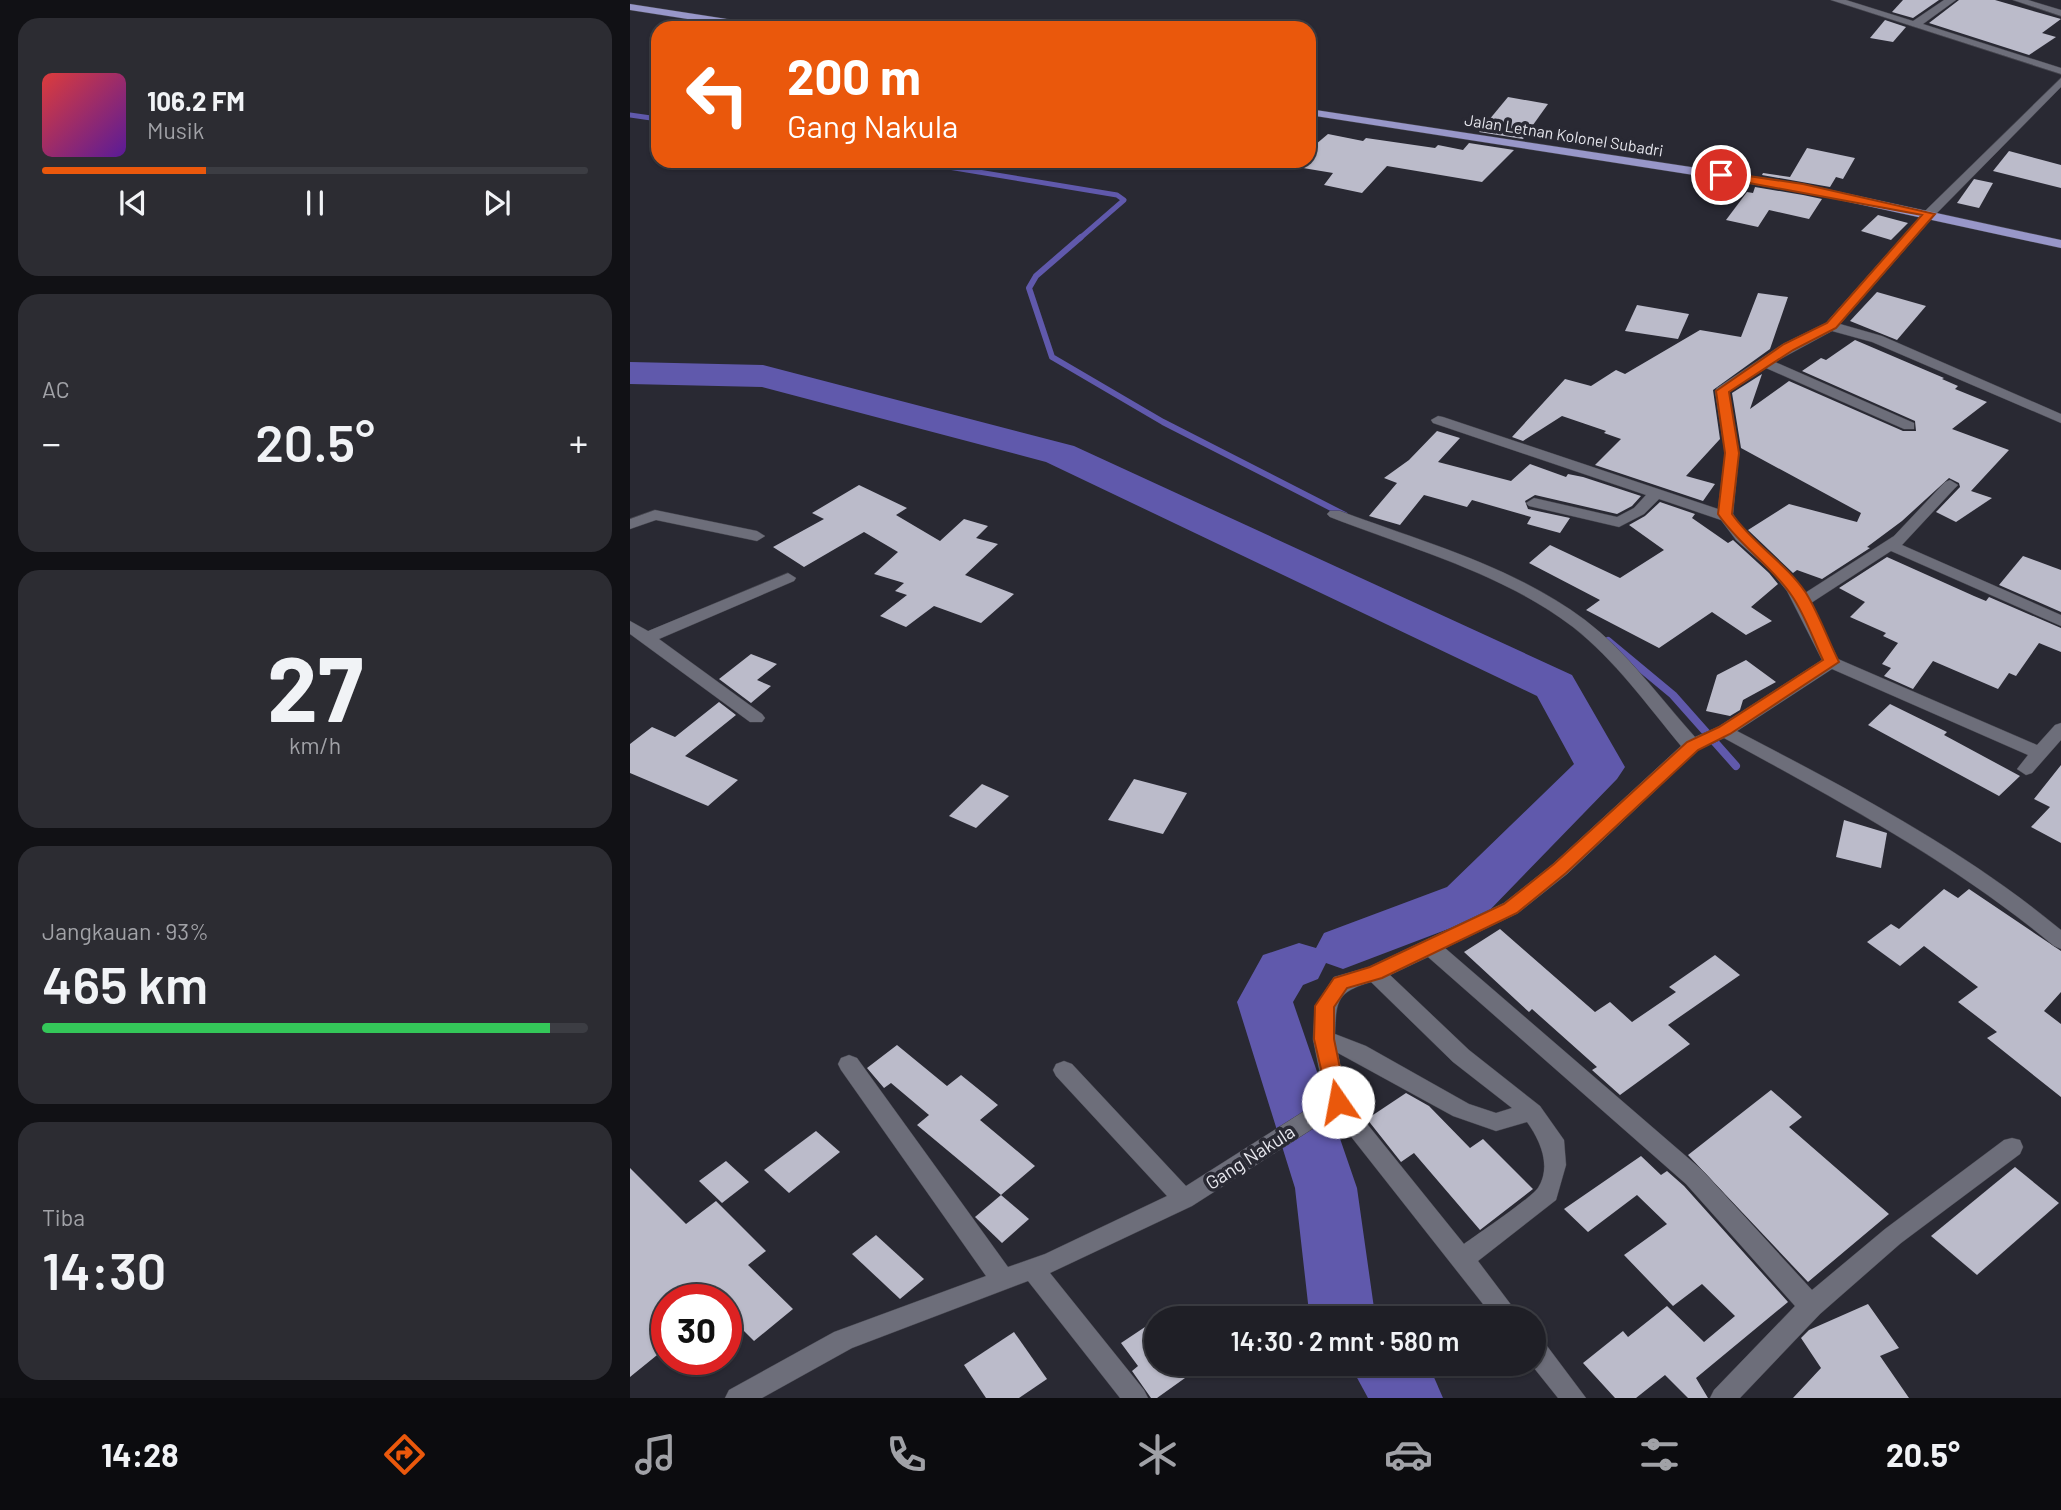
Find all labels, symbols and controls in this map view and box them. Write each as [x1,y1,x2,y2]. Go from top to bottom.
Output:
text: 200 m [787,46,921,105]
icon: left [672,49,763,140]
text: 106.2 FM [147,85,245,116]
text: Gang Nakula [787,106,958,144]
street label: Jalan Letnan Kolonel Subadri [1463,109,1665,160]
text: Musik [147,116,204,144]
pin [1691,145,1751,205]
icon: arrive [1702,156,1740,194]
icon: previous [114,184,152,222]
icon: pause [296,184,334,222]
icon: next [478,184,516,222]
text: AC [42,375,70,403]
text: 20.5° [255,410,375,472]
text: − [42,419,61,465]
text: + [569,419,588,465]
text: 27 [267,631,363,740]
text: km/h [289,731,341,759]
text: Jangkauan · 93% [42,917,209,945]
text: 465 km [42,952,208,1014]
position arrow [1301,1065,1375,1139]
street label: Gang Nakula [1201,1119,1299,1194]
text: Tiba [42,1203,85,1231]
text: 14:30 [42,1238,166,1300]
speed limit sign: 30 [651,1284,742,1375]
text: 14:30 · 2 mnt · 580 m [1231,1325,1459,1356]
icon: directions [380,1430,429,1479]
icon: music [631,1430,680,1479]
icon: phone [882,1430,931,1479]
icon: climate [1133,1430,1182,1479]
icon: car [1384,1430,1433,1479]
icon: filters [1635,1430,1684,1479]
text: 14:28 [101,1435,179,1473]
text: 20.5° [1886,1435,1960,1473]

